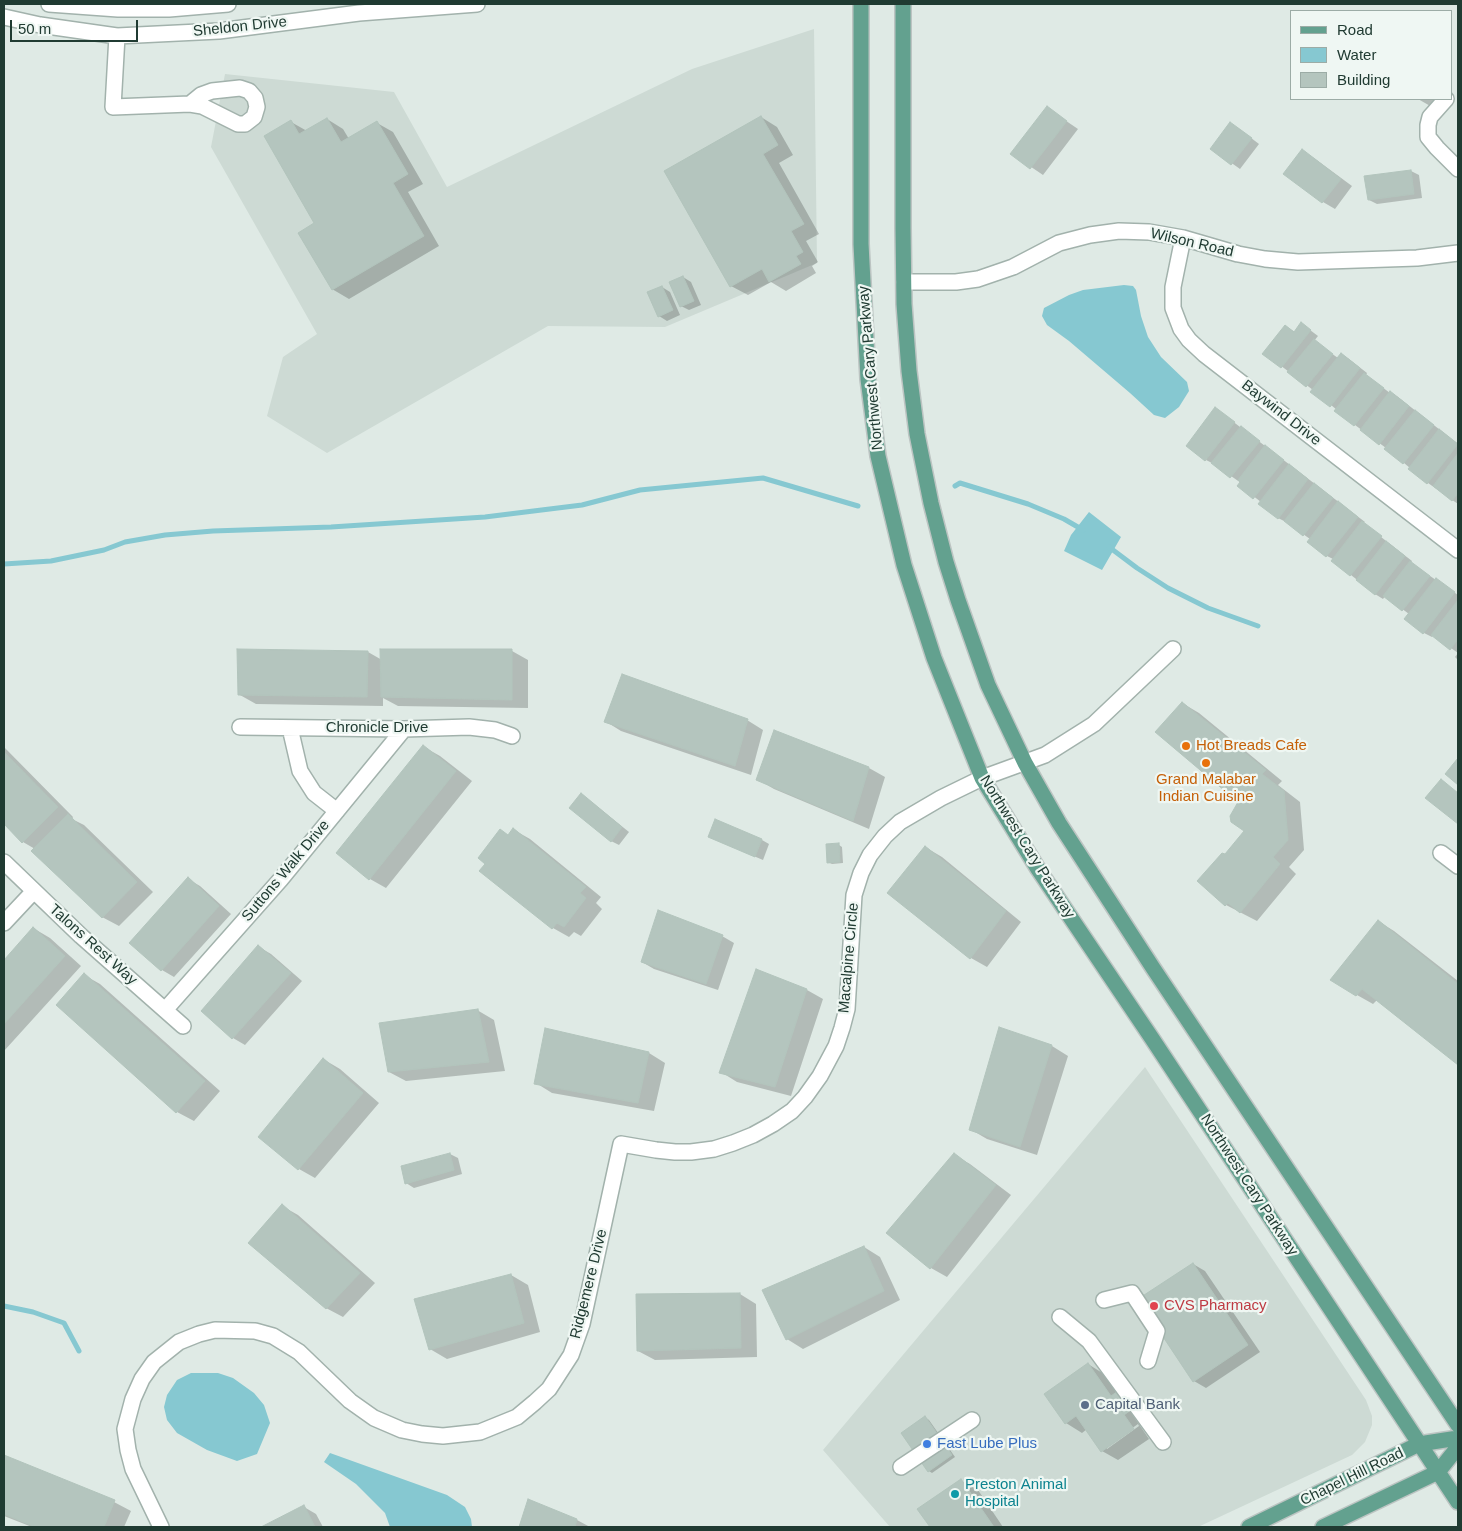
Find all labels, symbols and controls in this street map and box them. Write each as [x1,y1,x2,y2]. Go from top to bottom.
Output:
scale bar [12,10,140,42]
legend [1290,10,1452,100]
street label: Sheldon Drive [192,13,288,41]
text: 50 m [18,20,51,37]
text: Road [1337,21,1373,38]
text: Water [1337,46,1376,63]
text: Building [1337,71,1390,88]
street label: Wilson Road [1149,225,1235,261]
street label: Northwest Cary Parkway [855,285,887,451]
street label: Baywind Drive [1238,376,1324,450]
street label: Chronicle Drive [326,719,428,737]
place label: Hot Breads Cafe [1196,737,1307,755]
marker: Hot Breads Cafe [1180,740,1192,752]
marker: Grand Malabar Indian Cuisine [1200,757,1212,769]
place label: Grand Malabar Indian Cuisine [1156,771,1256,806]
street label: Northwest Cary Parkway [976,772,1078,922]
street label: Suttons Walk Drive [238,817,334,925]
street label: Talons Rest Way [45,901,141,989]
street label: Macalpine Circle [835,902,863,1014]
street label: Northwest Cary Parkway [1197,1111,1301,1259]
street label: Ridgemere Drive [567,1227,611,1341]
place label: CVS Pharmacy [1164,1297,1267,1315]
marker: CVS Pharmacy [1148,1300,1160,1312]
place label: Capital Bank [1095,1396,1180,1414]
marker: Capital Bank [1079,1399,1091,1411]
place label: Fast Lube Plus [937,1435,1037,1453]
marker: Fast Lube Plus [921,1438,933,1450]
street label: Chapel Hill Road [1297,1444,1407,1510]
place label: Preston Animal Hospital [965,1476,1067,1511]
marker: Preston Animal Hospital [949,1488,961,1500]

